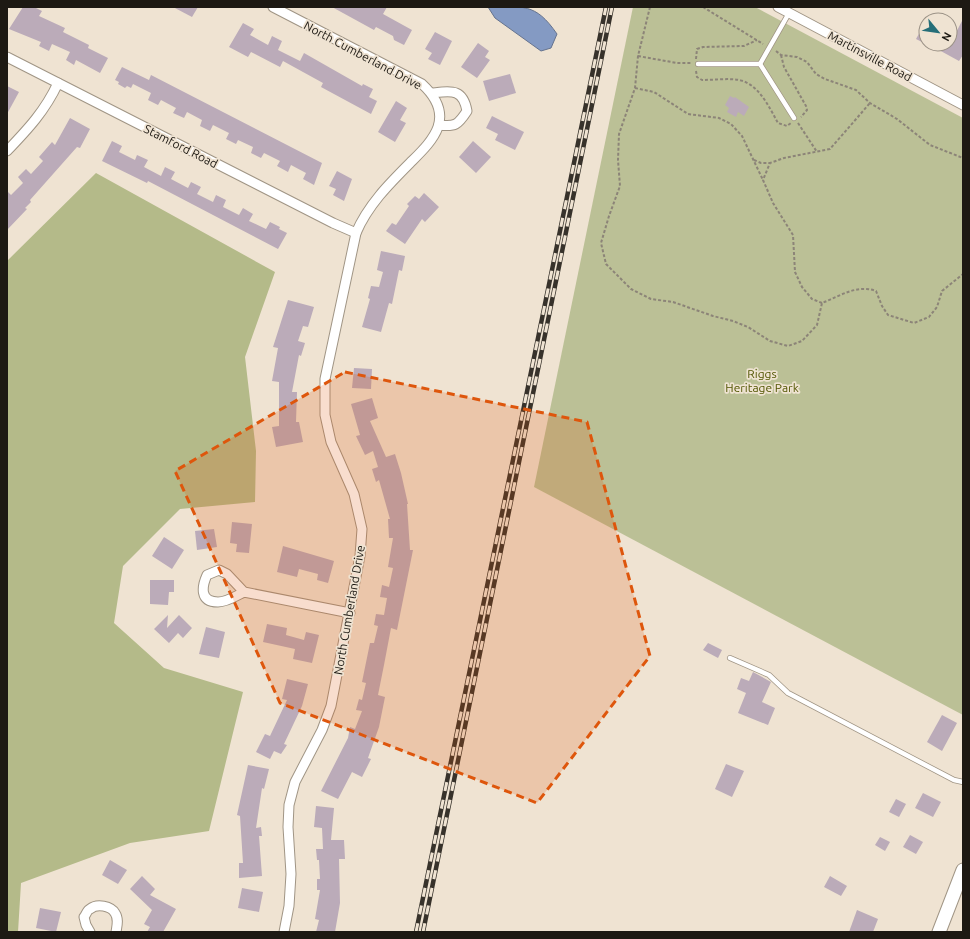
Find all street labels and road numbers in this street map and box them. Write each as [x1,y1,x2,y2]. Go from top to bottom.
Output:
street label: North Cumberland Drive [302,18,424,92]
street label: Martinsville Road [826,28,914,84]
street label: Stamford Road [142,122,220,170]
street label: North Cumberland Drive [331,544,367,676]

